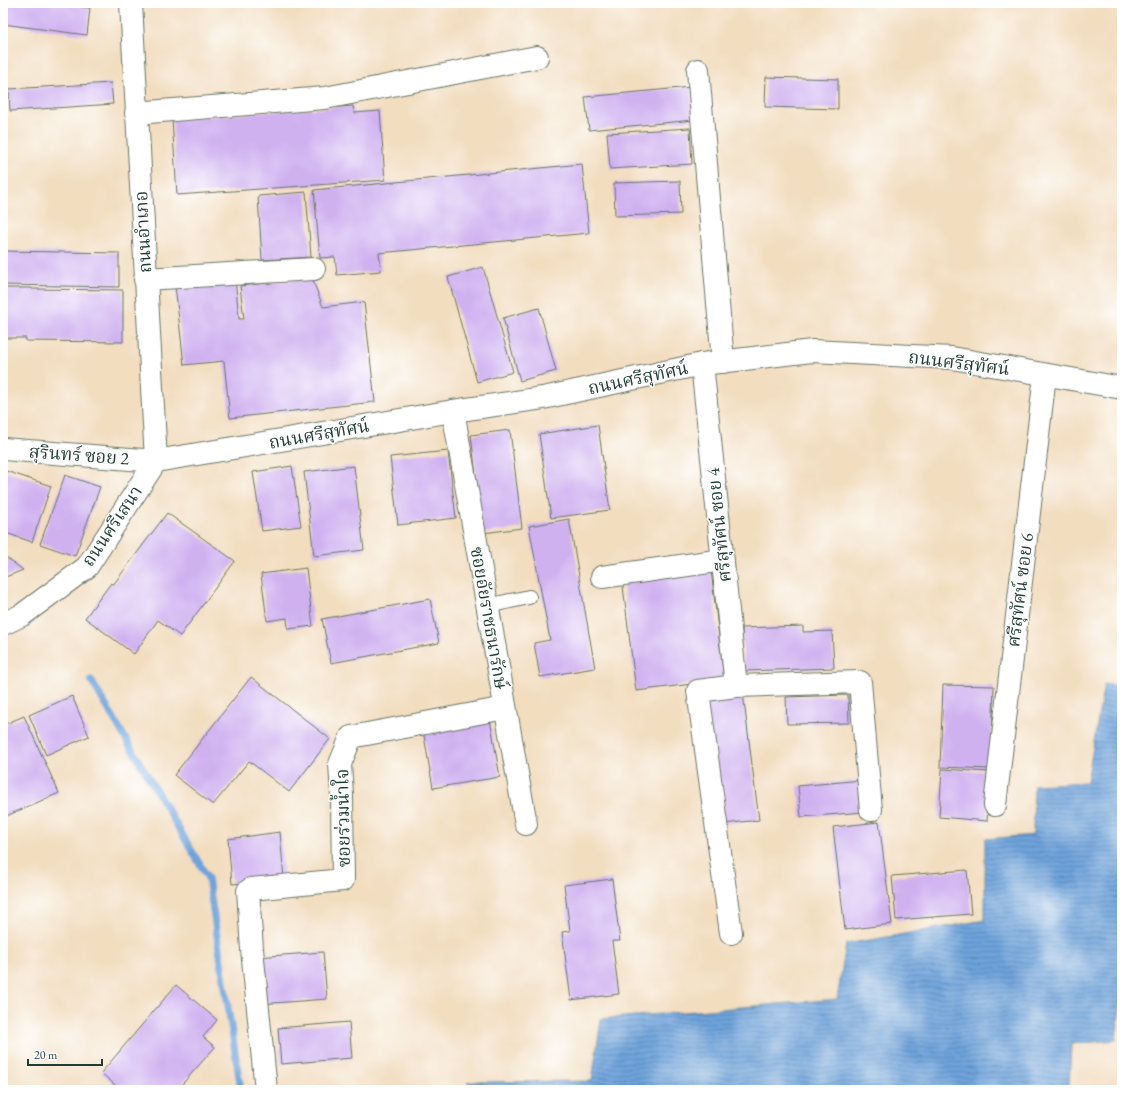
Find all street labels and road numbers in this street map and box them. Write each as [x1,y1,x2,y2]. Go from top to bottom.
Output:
street label: ถนนอำเภอ [129,190,156,274]
street label: ถนนศรีสุทัศน์ [907,345,1011,381]
street label: ถนนศรีสุทัศน์ [586,356,690,400]
street label: ถนนศรีสุทัศน์ [267,413,371,455]
street label: สุรินทร์ ซอย 2 [28,440,130,471]
street label: ศรีสุทัศน์ ซอย 4 [701,466,737,583]
street label: ถนนศรีเสนา [76,481,147,571]
street label: ศรีสุทัศน์ ซอย 6 [1001,531,1039,649]
street label: ซอยอัยราชธนารักษ์ [466,545,513,692]
street label: ซอยร่วมน้ำใจ [328,768,355,868]

